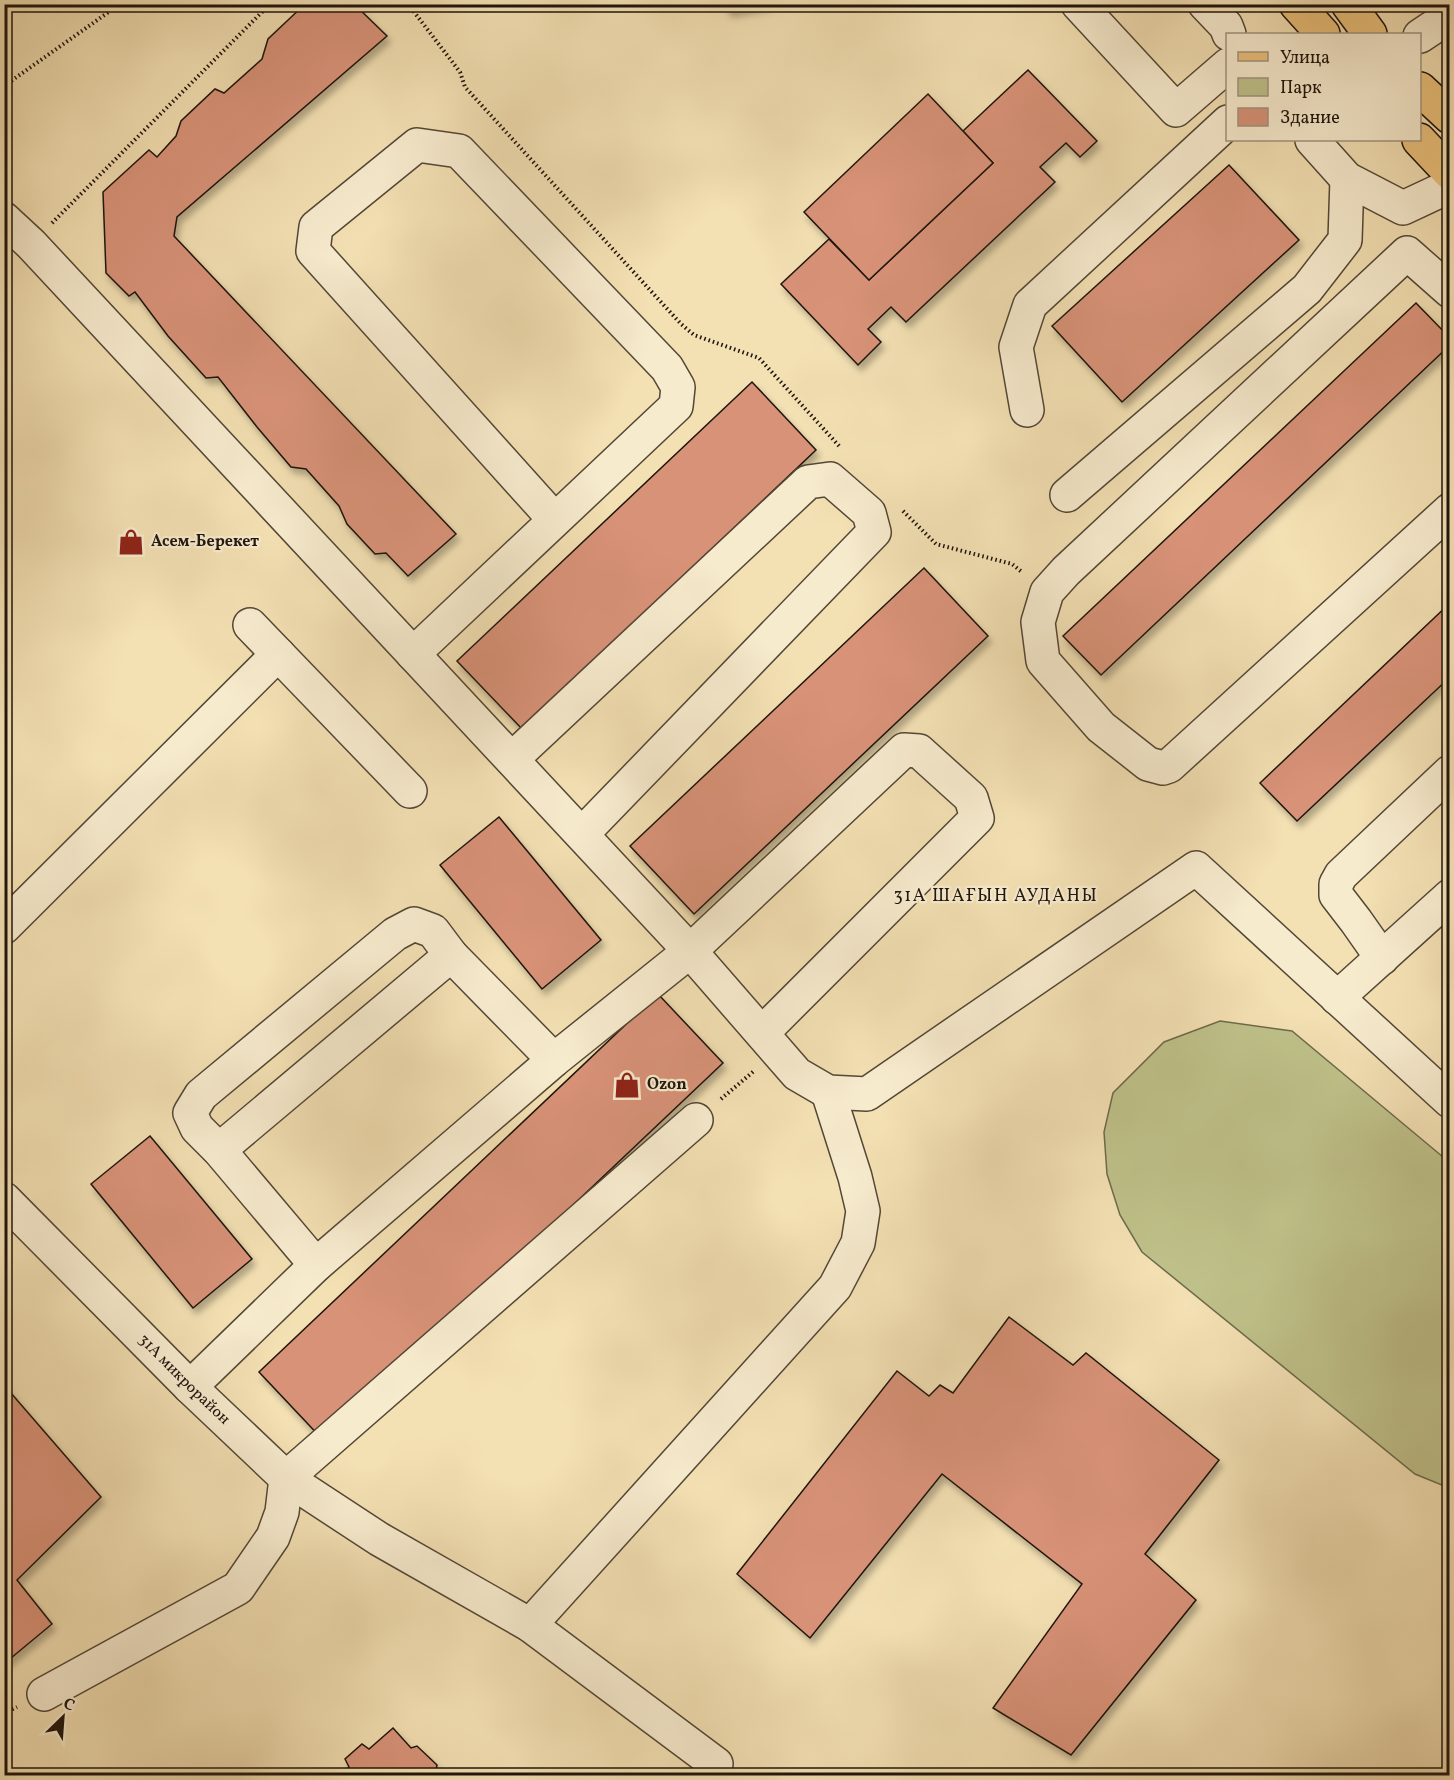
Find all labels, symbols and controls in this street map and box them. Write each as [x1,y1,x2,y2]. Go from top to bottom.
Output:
legend [1226,33,1421,141]
text: Улица [1280,46,1330,71]
text: Парк [1280,76,1322,101]
text: Здание [1280,106,1340,131]
shop icon: Асем-Берекет [116,527,146,557]
place label: Асем-Берекет [151,531,259,553]
district label: 31А ШАҒЫН АУДАНЫ [894,884,1098,909]
shop icon: Ozon [612,1070,642,1100]
place label: Ozon [647,1074,687,1096]
street label: 31А микрорайон [133,1330,235,1430]
north arrow [33,1687,93,1747]
text: С [59,1693,78,1717]

